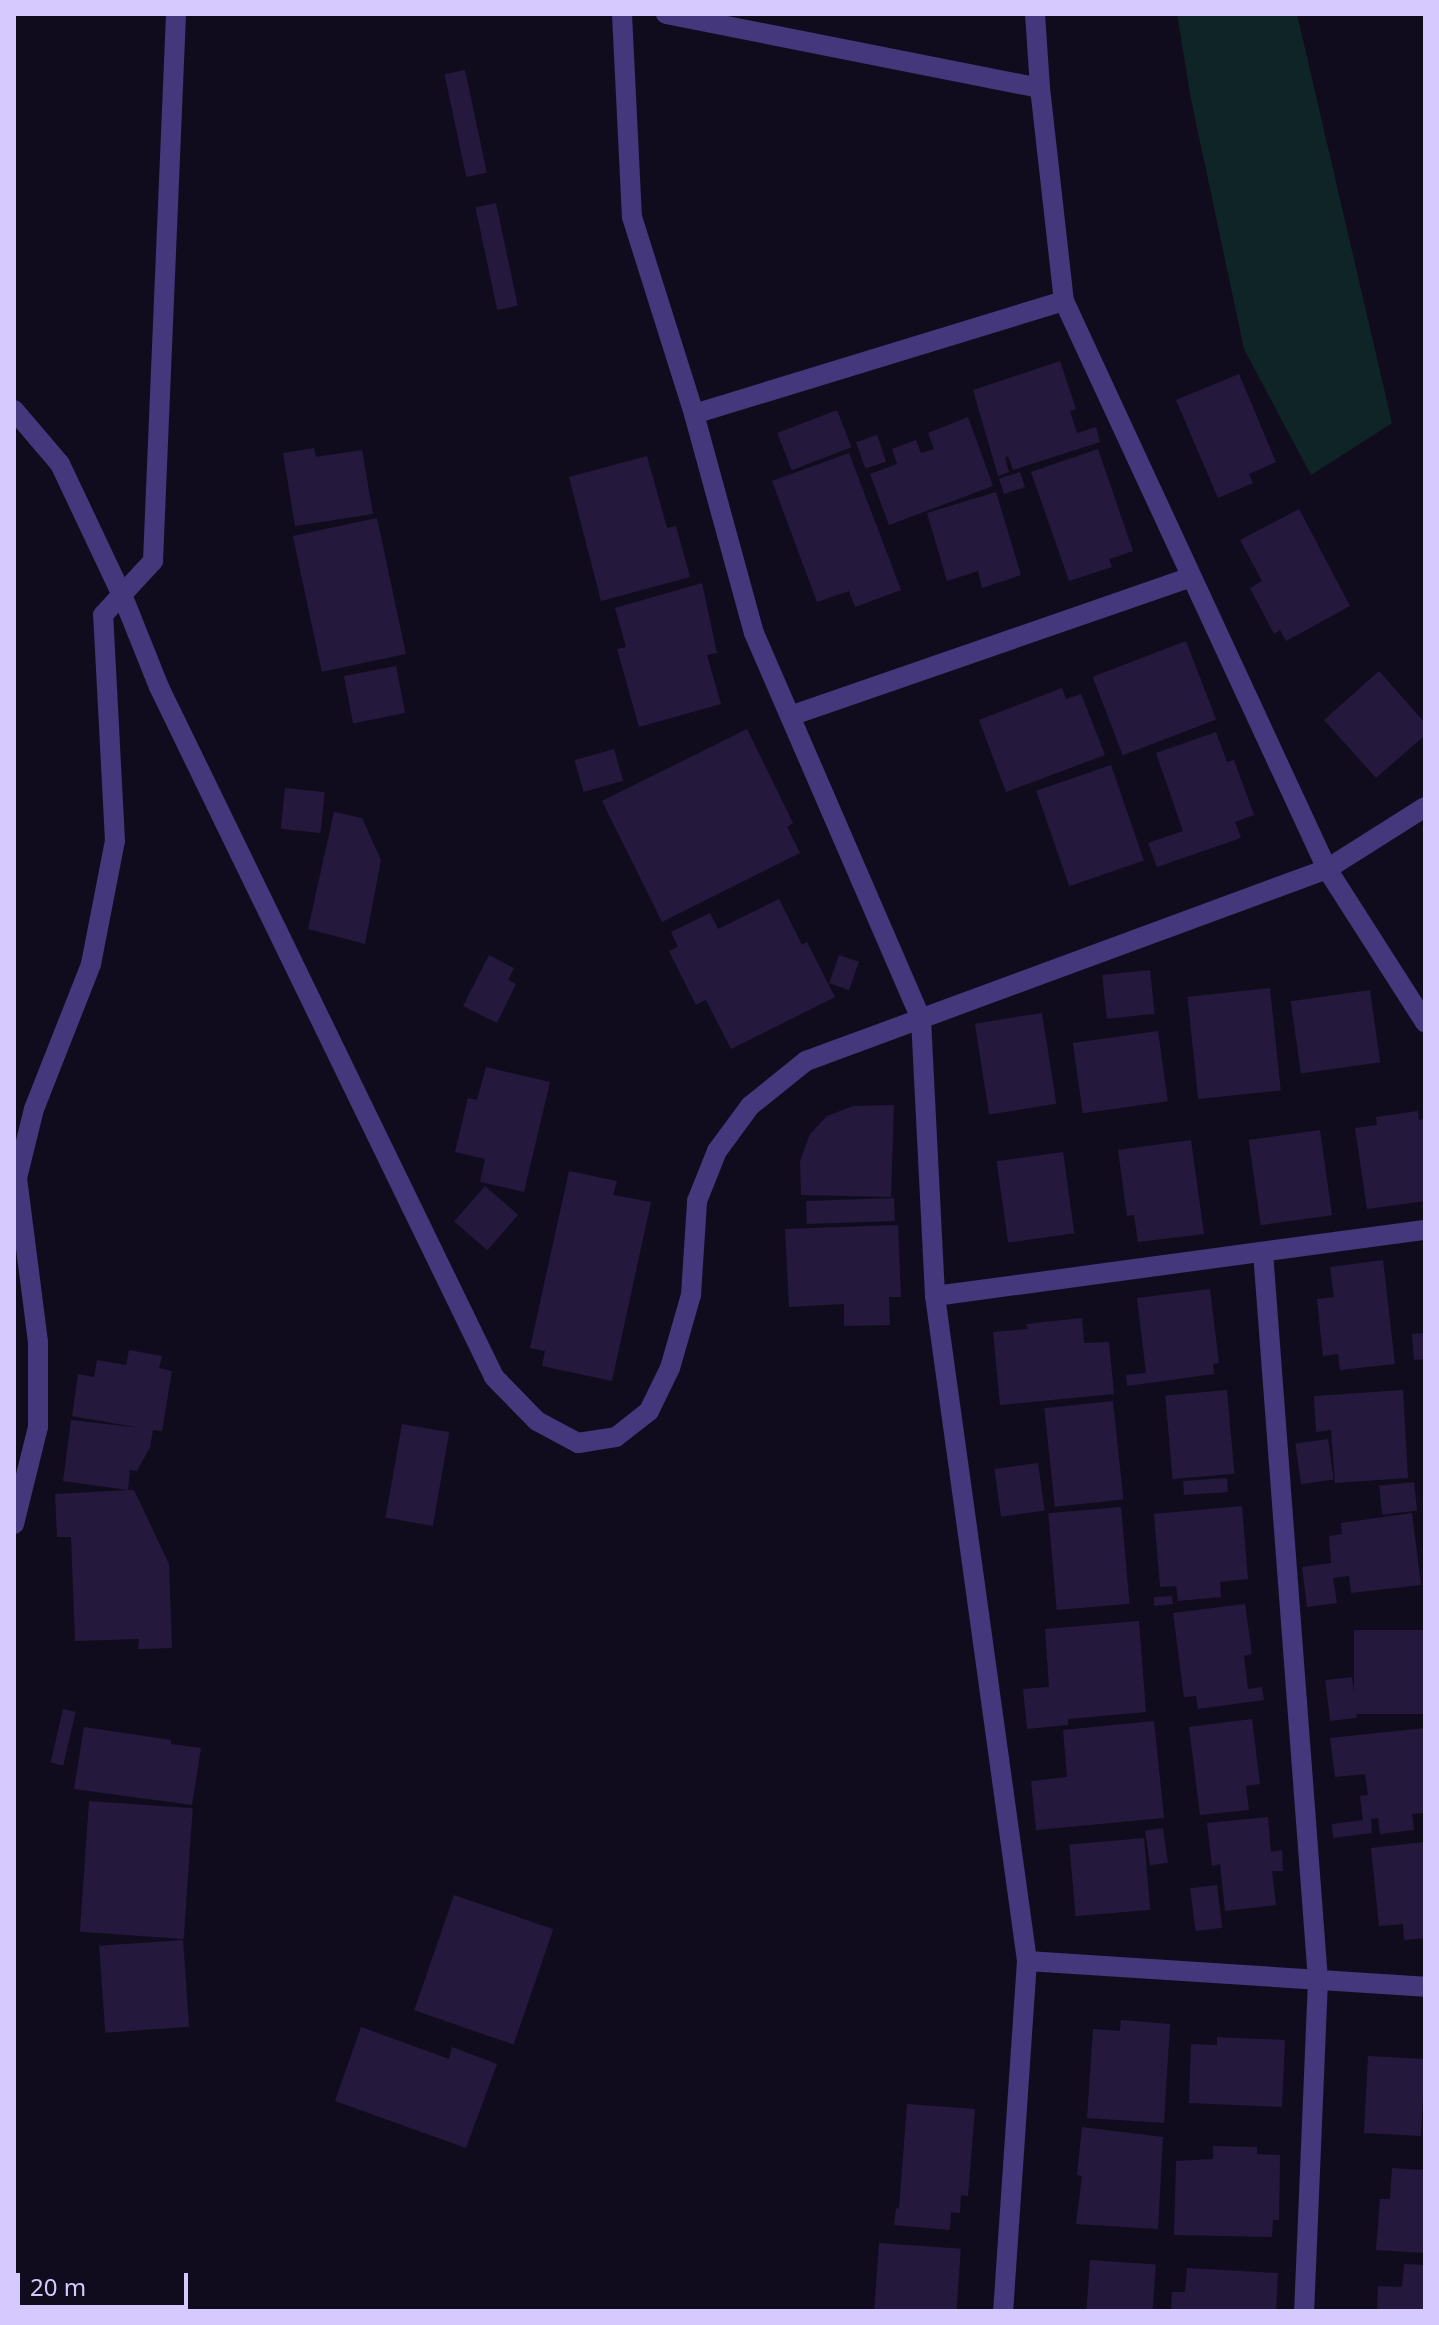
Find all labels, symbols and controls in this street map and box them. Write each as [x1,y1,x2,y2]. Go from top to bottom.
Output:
scale bar [20,2257,192,2307]
text: 20 m [30,2270,86,2303]

